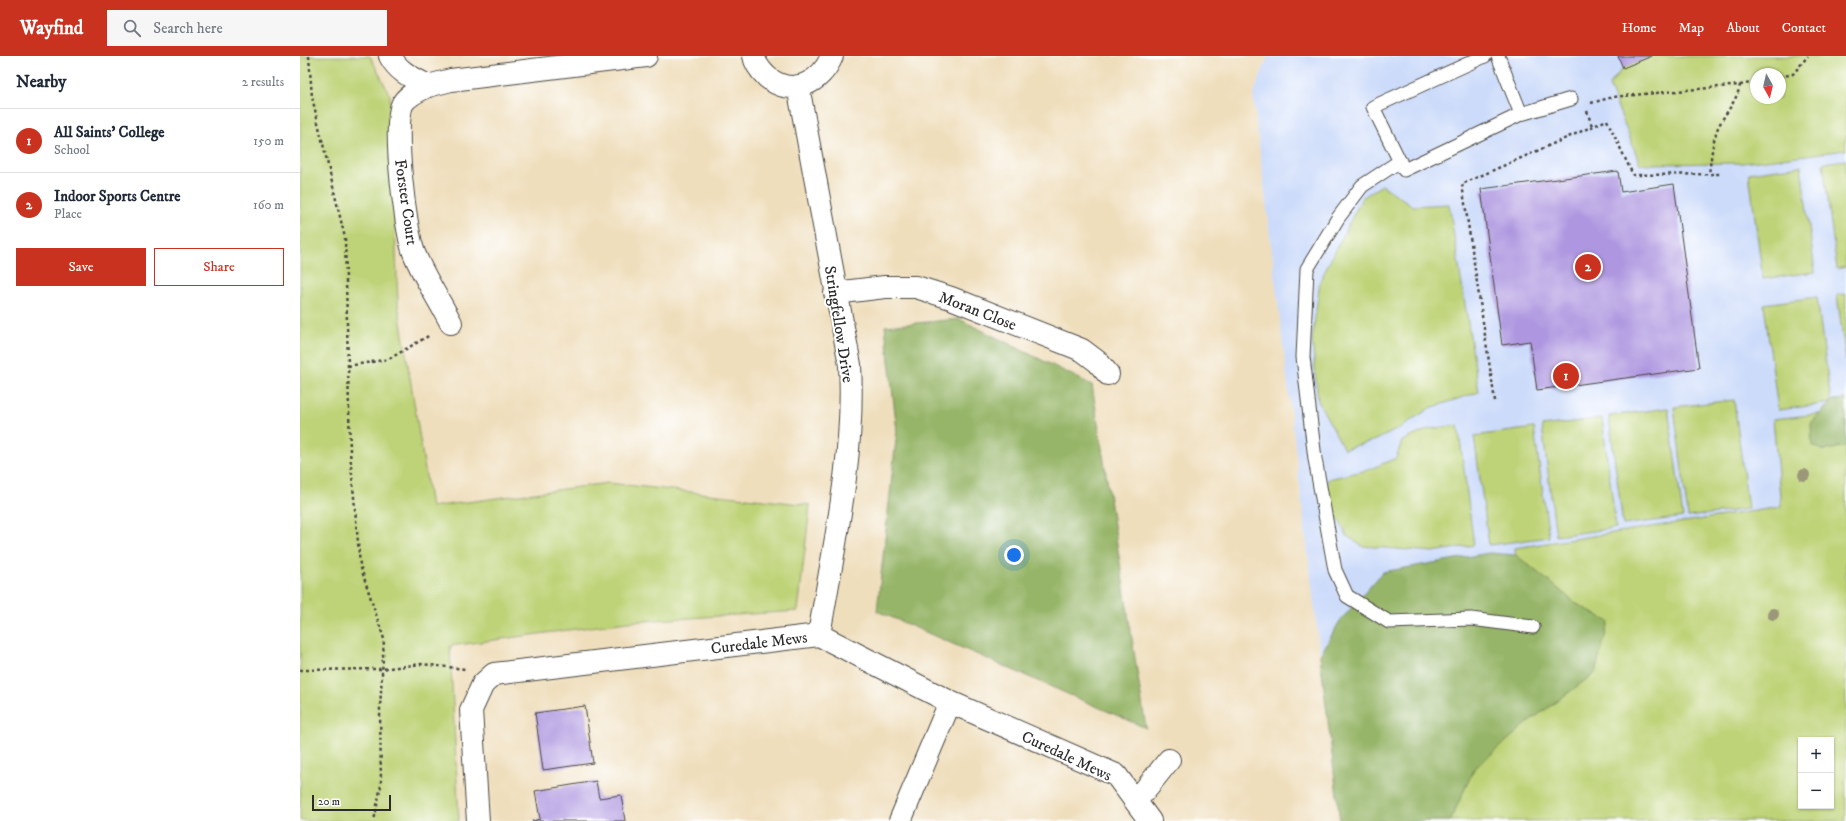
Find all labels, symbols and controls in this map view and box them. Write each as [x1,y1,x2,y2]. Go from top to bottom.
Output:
search box [107,10,387,46]
text: Wayfind [20,17,83,40]
icon: search [121,17,143,39]
text: Search here [153,19,223,38]
text: Home [1622,19,1656,37]
text: Map [1678,19,1704,37]
text: About [1726,19,1760,37]
text: Contact [1782,19,1826,37]
north arrow [1750,68,1786,104]
text: Nearby [16,71,66,93]
text: 2 results [242,74,284,90]
text: All Saints’ College [54,123,164,142]
text: 1 [27,133,31,149]
text: 150 m [253,133,284,149]
text: School [54,142,90,158]
street label: Forster Court [390,158,422,246]
text: Indoor Sports Centre [54,187,181,206]
text: 2 [26,197,32,213]
text: 160 m [253,197,284,213]
text: Place [54,206,82,222]
button: Save [16,248,146,286]
button: Share [154,248,284,286]
pin: 2 [1575,252,1601,282]
street label: Stringfellow Drive [820,264,858,384]
street label: Moran Close [936,287,1020,335]
pin: 1 [1553,361,1579,391]
your location [1004,545,1024,565]
street label: Curedale Mews [710,627,809,659]
street label: Curedale Mews [1018,726,1115,785]
map controls [1798,737,1834,809]
button: + [1798,737,1834,773]
button: − [1798,773,1834,809]
scale bar [312,793,391,812]
text: 20 m [318,795,340,809]

